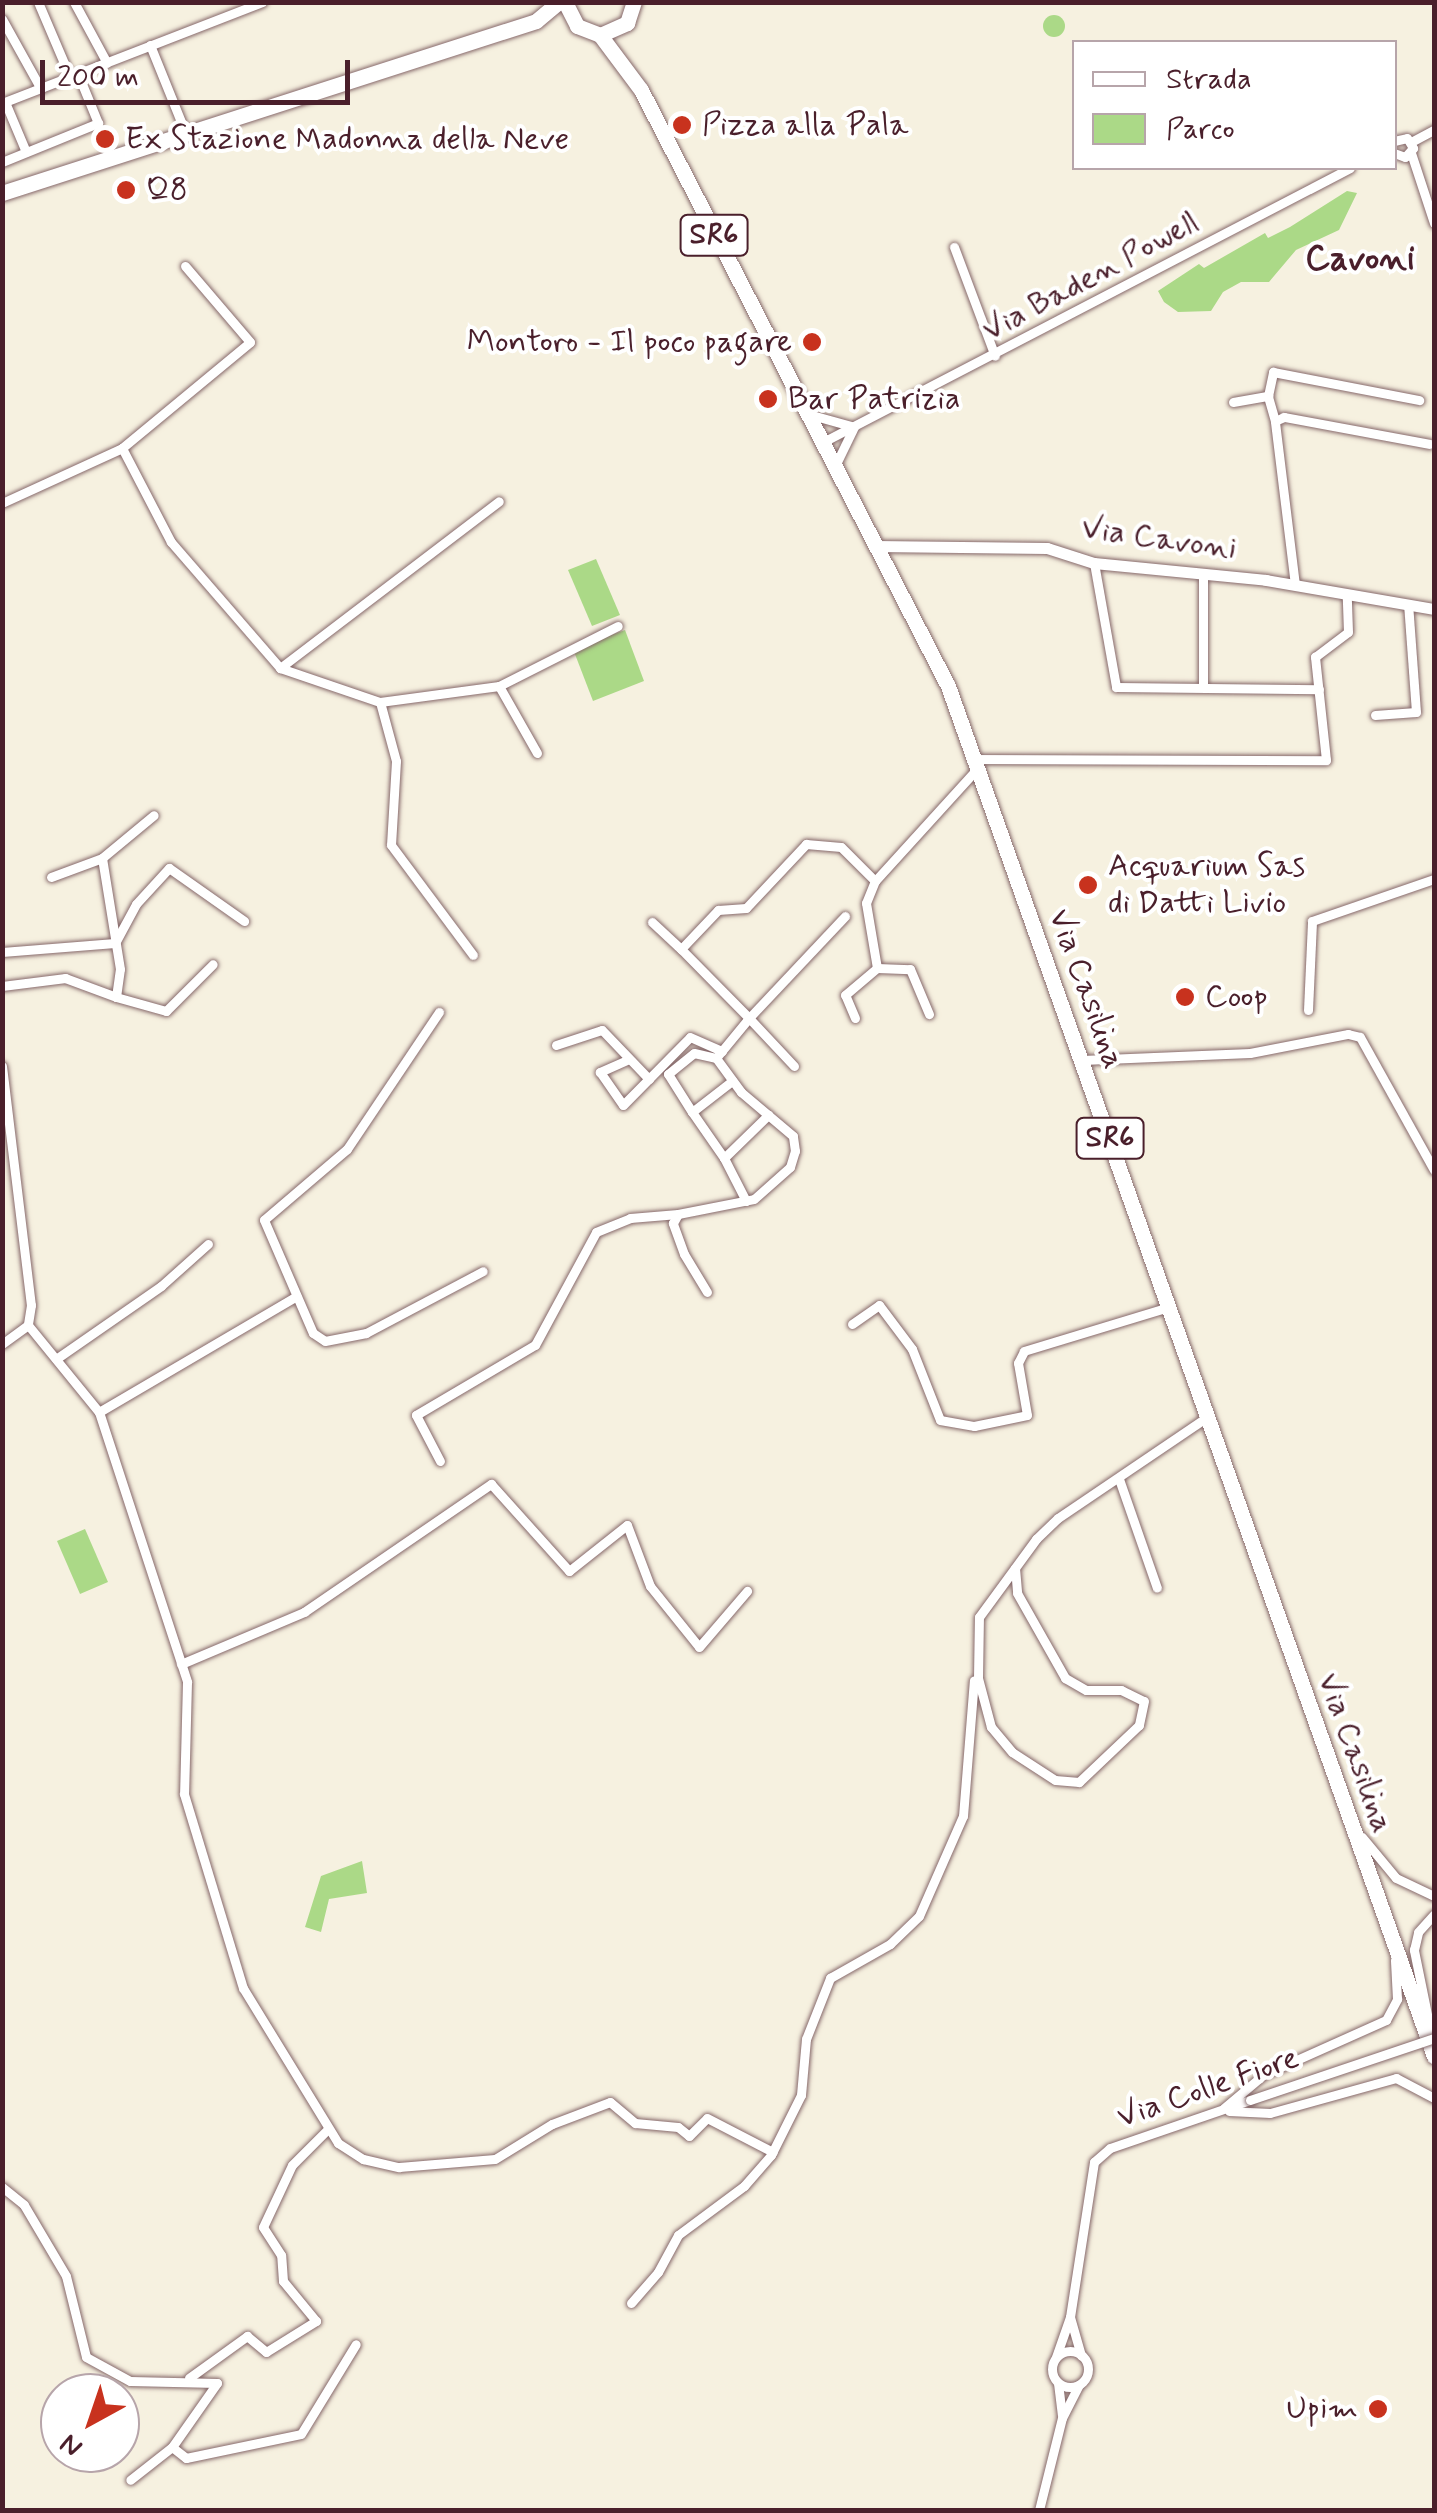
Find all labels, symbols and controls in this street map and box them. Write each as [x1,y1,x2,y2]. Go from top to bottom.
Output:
scale bar [45,40,355,102]
legend [1072,40,1397,170]
text: 200 m [57,58,139,97]
text: Strada [1166,60,1252,99]
place label: Pizza alla Pala [702,106,899,144]
text: Parco [1166,110,1235,149]
marker: Pizza alla Pala [671,114,693,136]
place label: Ex Stazione Madonna della Neve [125,120,570,158]
marker: Ex Stazione Madonna della Neve [94,128,116,150]
place label: Q8 [146,171,188,209]
marker: Q8 [115,179,137,201]
street label: Via Baden Powell [980,206,1202,348]
road number: SR6 [679,210,749,260]
district label: Cavoni [1305,238,1415,280]
place label: Montoro - Il poco pagare [465,323,792,361]
marker: Montoro - Il poco pagare [801,331,823,353]
place label: Bar Patrizia [788,380,955,418]
marker: Bar Patrizia [757,388,779,410]
street label: Via Cavoni [1081,509,1237,569]
place label: Acquarium Sas di Datti Livio [1108,848,1306,923]
marker: Acquarium Sas di Datti Livio [1077,874,1099,896]
street label: Via Casilina [1040,905,1132,1073]
place label: Coop [1205,978,1268,1016]
marker: Coop [1174,986,1196,1008]
road number: SR6 [1075,1113,1145,1163]
street label: Via Casilina [1309,1669,1401,1837]
street label: Via Colle Fiore [1112,2039,1304,2137]
north arrow [40,2373,140,2473]
place label: Upim [1286,2390,1358,2428]
marker: Upim [1367,2398,1389,2420]
text: N [53,2425,91,2465]

